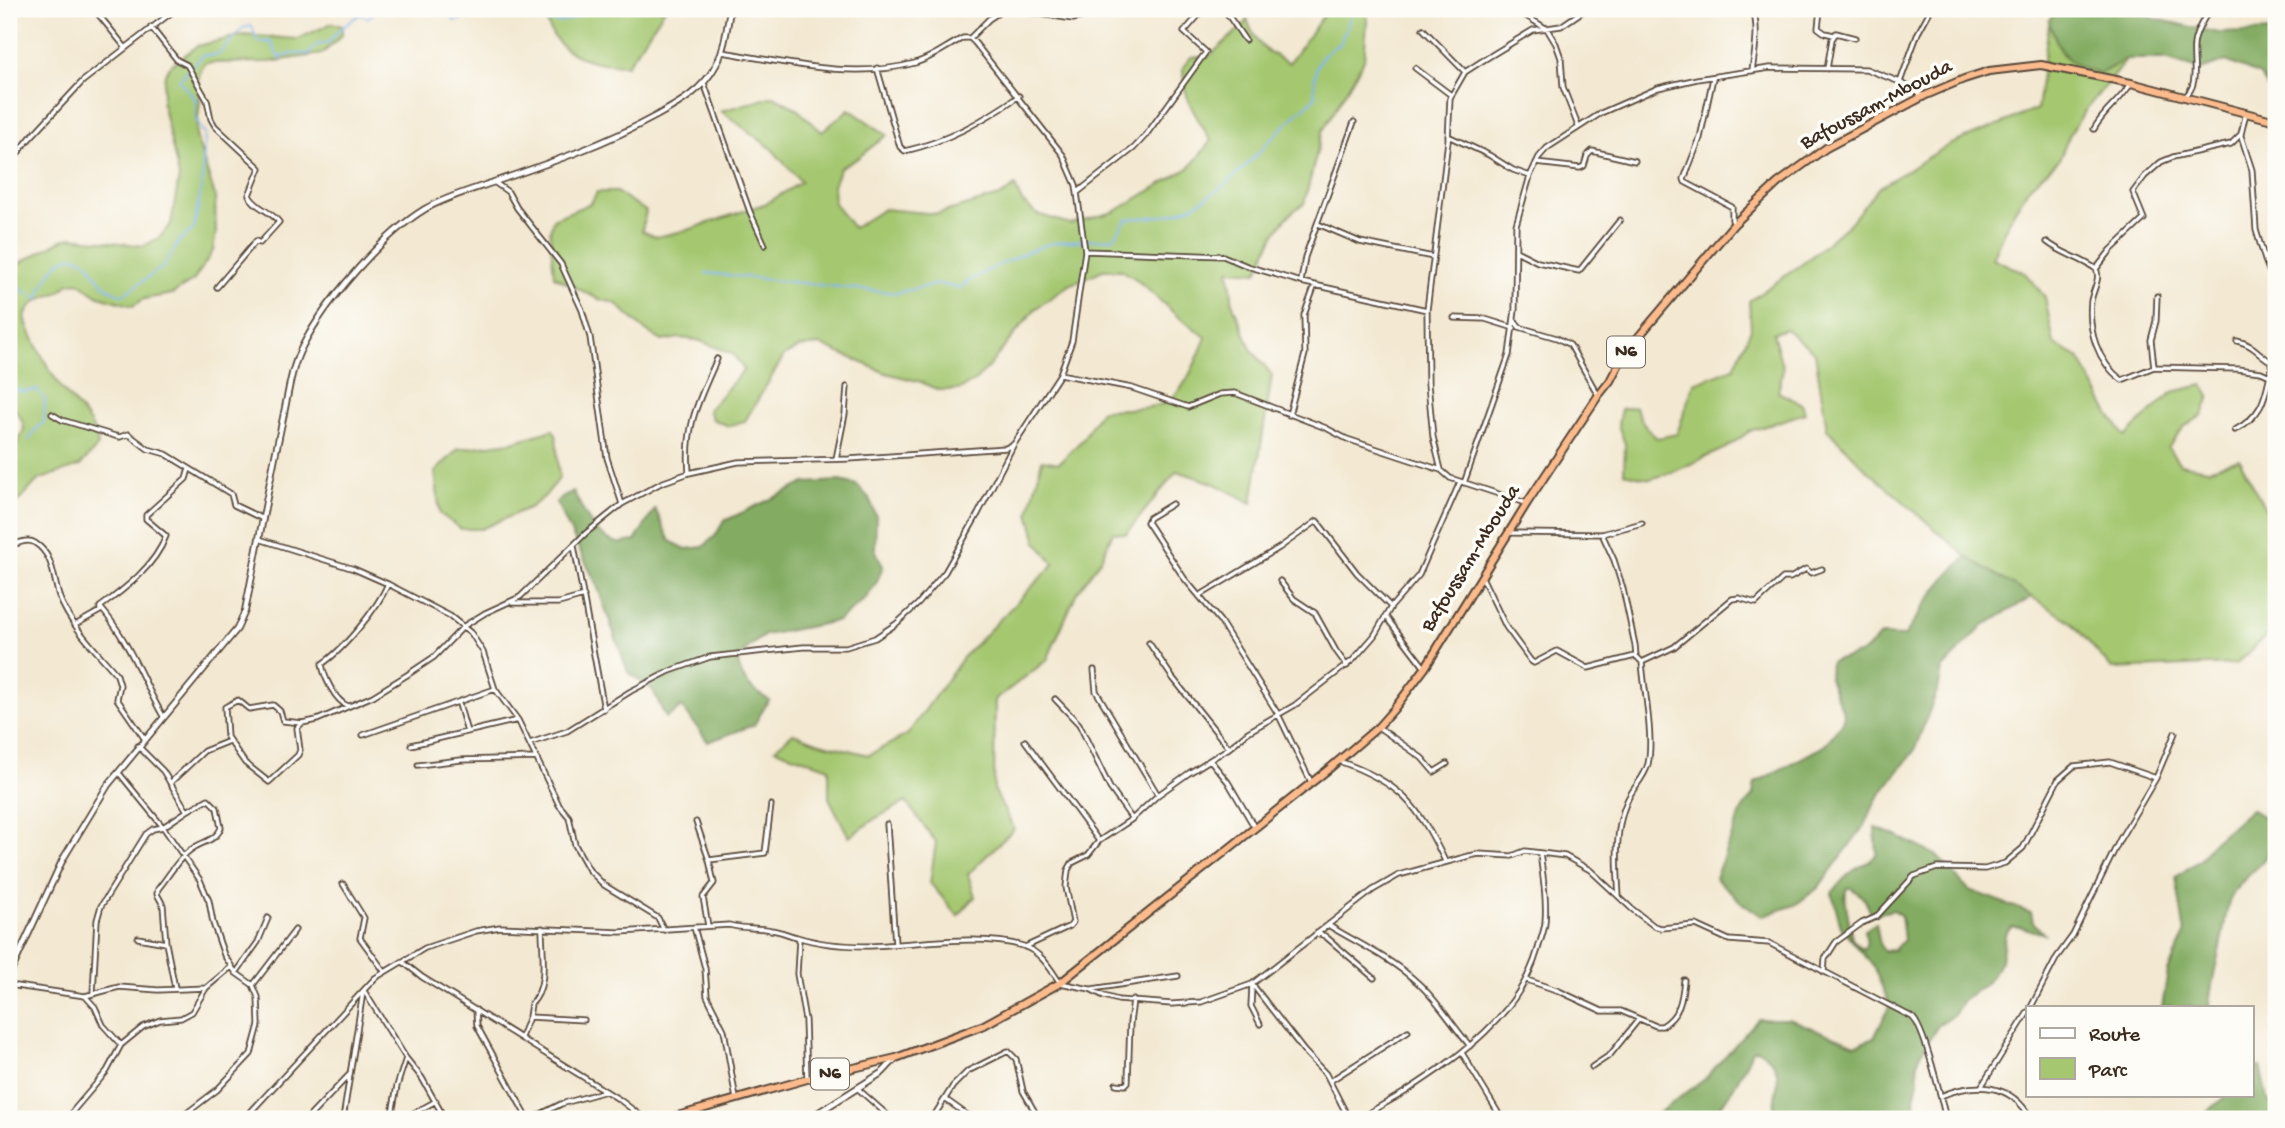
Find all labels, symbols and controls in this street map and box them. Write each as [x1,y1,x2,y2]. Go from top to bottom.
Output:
street label: Bafoussam-Mbouda [1796,55,1958,157]
road number: N6 [1607,336,1645,368]
street label: Bafoussam-Mbouda [1416,480,1528,638]
legend [2026,1006,2254,1096]
text: Route [2089,1024,2141,1049]
road number: N6 [811,1058,849,1090]
text: Parc [2088,1060,2128,1085]

